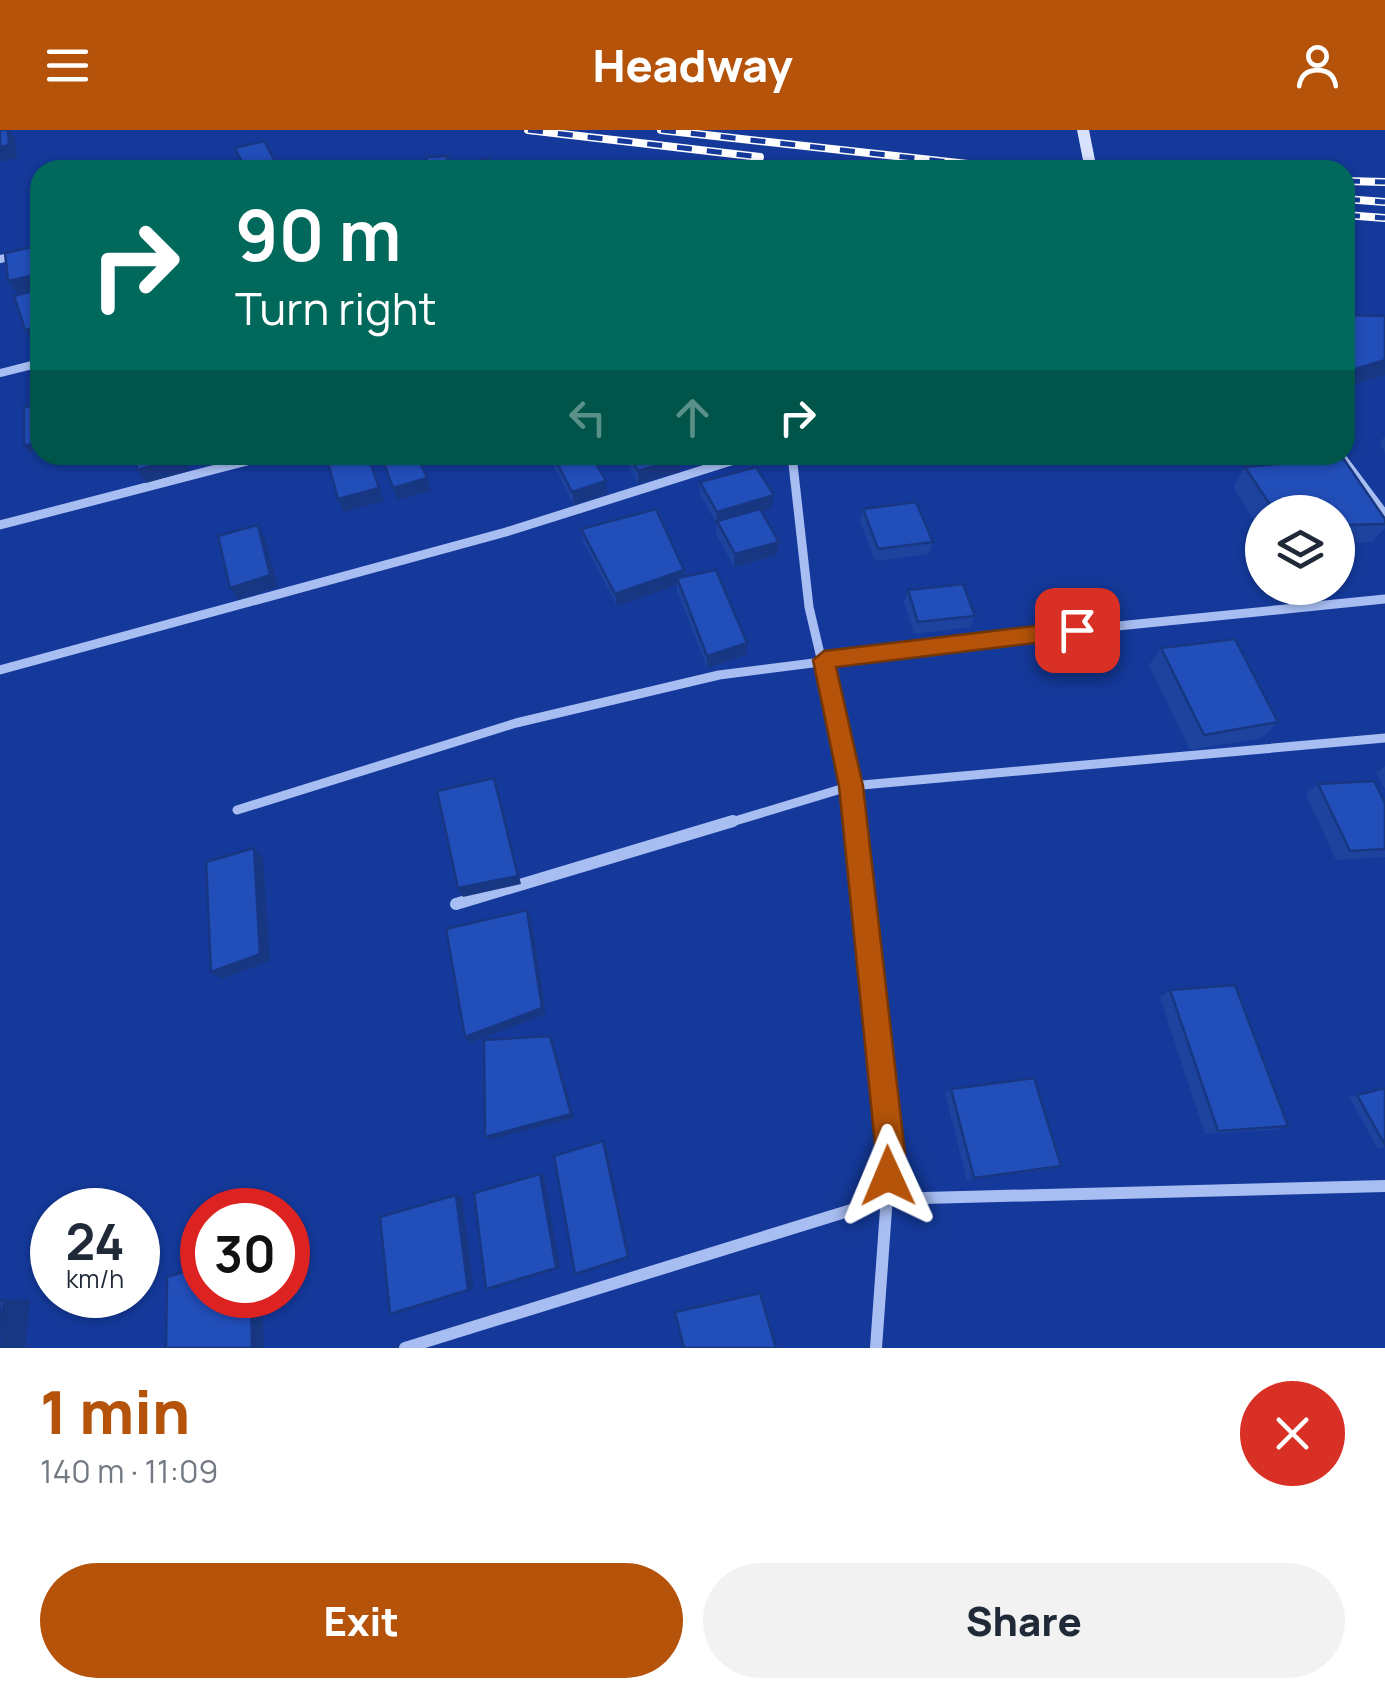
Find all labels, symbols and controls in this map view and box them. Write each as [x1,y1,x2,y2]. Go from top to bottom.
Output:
text: Headway [592,34,793,96]
icon: menu [40,38,95,93]
icon: person [1290,38,1345,93]
text: 90 m [235,186,402,282]
icon: right [70,200,200,330]
text: Turn right [235,277,436,339]
icon: left [560,390,615,445]
icon: ahead [665,390,720,445]
icon: right [770,390,825,445]
map controls [1245,495,1355,605]
button: layers [1245,495,1355,605]
pin [1035,588,1120,673]
icon: arrive [1050,603,1105,658]
position arrow [836,1124,940,1228]
speed limit sign: 30 [180,1188,310,1318]
text: 24 [65,1207,125,1275]
text: km/h [66,1261,124,1296]
text: 1 min [40,1370,190,1452]
button: close [1240,1381,1345,1486]
text: 140 m · 11:09 [40,1449,218,1493]
button: Exit [40,1563,683,1678]
button: Share [703,1563,1345,1678]

